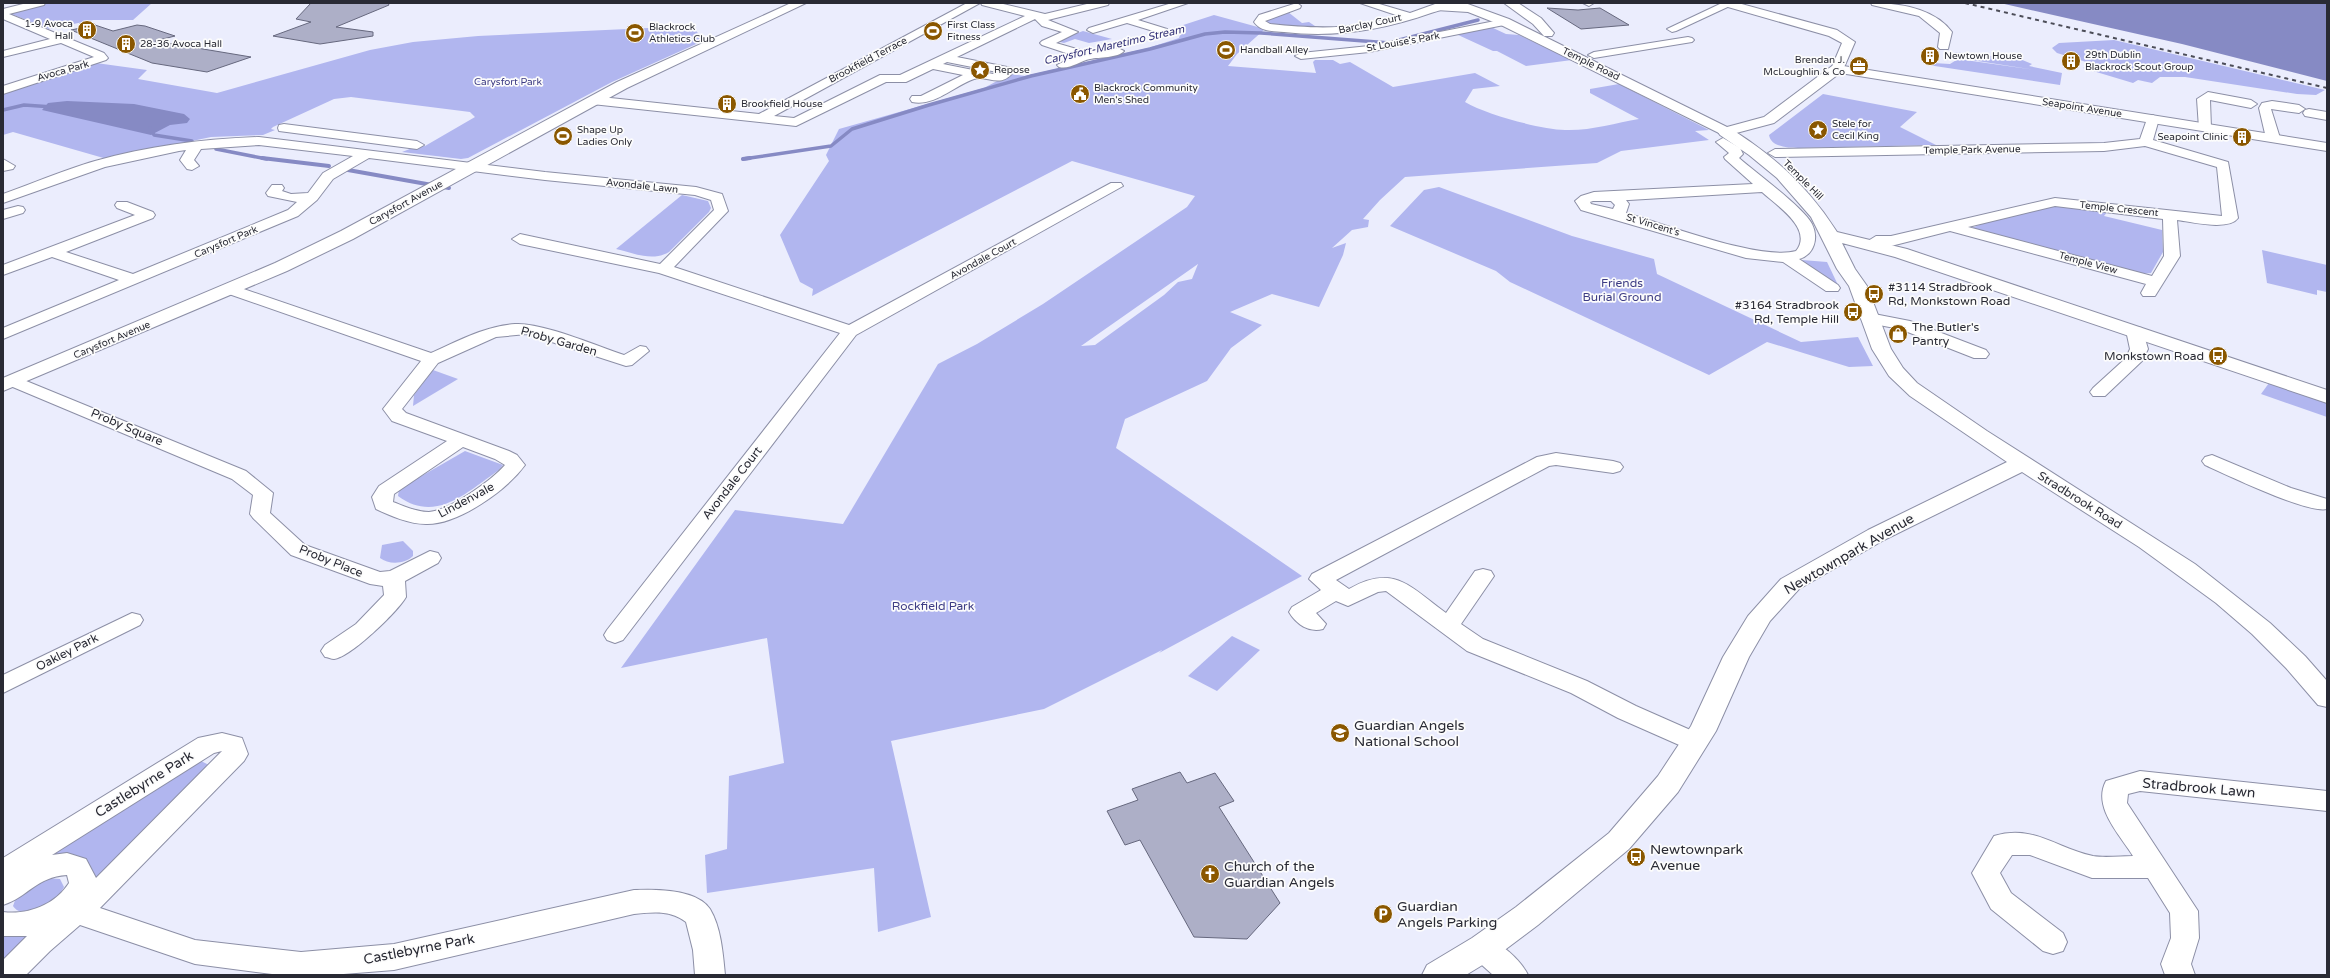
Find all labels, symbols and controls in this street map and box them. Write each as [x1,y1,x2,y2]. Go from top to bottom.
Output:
street label: Barclay Court [1337,11,1403,37]
place label: 1-9 Avoca Hall [24,18,73,42]
building icon: 1-9 Avoca Hall [76,19,98,41]
place label: First Class Fitness [947,19,995,43]
sports icon: First Class Fitness [922,20,944,42]
place label: Blackrock Athletics Club [649,21,715,45]
sports icon: Blackrock Athletics Club [624,22,646,44]
water label: Carysfort-Maretimo Stream [1043,22,1186,67]
street label: St Louise's Park [1365,30,1441,54]
building icon: 28-36 Avoca Hall [115,33,137,55]
street label: Brookfield Terrace [827,34,909,86]
place label: 28-36 Avoca Hall [140,38,222,50]
sports icon: Handball Alley [1215,39,1237,61]
place label: Handball Alley [1240,44,1309,56]
street label: Temple Road [1560,45,1622,83]
building icon: Newtown House [1919,45,1941,67]
place label: 29th Dublin Blackrock Scout Group [2085,49,2194,73]
place label: Newtown House [1944,50,2022,62]
building icon: 29th Dublin Blackrock Scout Group [2060,50,2082,72]
place label: Brendan J. McLoughlin & Co [1763,54,1845,78]
office icon: Brendan J. McLoughlin & Co [1848,55,1870,77]
street label: Avoca Park [36,58,91,84]
place icon: Repose [969,59,991,81]
place label: Repose [994,64,1030,76]
park label: Carysfort Park [474,76,542,88]
place label: Blackrock Community Men's Shed [1094,82,1199,106]
public building icon: Blackrock Community Men's Shed [1069,83,1091,105]
building icon: Brookfield House [716,93,738,115]
street label: Seapoint Avenue [2041,96,2123,120]
place label: Brookfield House [741,98,823,110]
place label: Stele for Cecil King [1832,118,1879,142]
place icon: Stele for Cecil King [1807,119,1829,141]
place label: Shape Up Ladies Only [577,124,633,148]
sports icon: Shape Up Ladies Only [552,125,574,147]
building icon: Seapoint Clinic [2231,126,2253,148]
place label: Seapoint Clinic [2157,131,2228,143]
street label: Temple Park Avenue [1923,143,2021,157]
street label: Temple Hill [1780,157,1826,203]
street label: Avondale Lawn [605,176,679,196]
street label: Carysfort Avenue [367,178,445,228]
street label: Temple Crescent [2079,199,2159,219]
street label: St Vincent's [1625,211,1681,239]
street label: Carysfort Park [192,223,260,261]
street label: Avondale Court [948,236,1018,282]
street label: Temple View [2057,249,2119,277]
park label: Friends Burial Ground [1583,276,1661,304]
place label: #3114 Stradbrook Rd, Monkstown Road [1888,280,2010,308]
bus stop icon: #3114 Stradbrook Rd, Monkstown Road [1863,283,1885,305]
place label: #3164 Stradbrook Rd, Temple Hill [1735,298,1839,326]
bus stop icon: #3164 Stradbrook Rd, Temple Hill [1842,301,1864,323]
street label: Carysfort Avenue [72,318,152,362]
place label: The Butler's Pantry [1912,320,1980,348]
street label: Proby Garden [519,323,599,359]
shop icon: The Butler's Pantry [1887,323,1909,345]
bus stop icon: Monkstown Road [2207,345,2229,367]
place label: Monkstown Road [2104,349,2204,363]
street label: Proby Square [89,406,165,449]
street label: Avondale Court [699,443,765,522]
street label: Stradbrook Road [2035,468,2125,532]
street label: Lindenvale [436,479,497,521]
street label: Newtownpark Avenue [1781,510,1917,598]
street label: Proby Place [297,542,365,580]
park label: Rockfield Park [892,599,975,613]
street label: Oakley Park [34,630,101,674]
place label: Guardian Angels National School [1354,717,1465,750]
school or university icon: Guardian Angels National School [1329,722,1351,744]
street label: Castlebyrne Park [92,747,197,821]
street label: Stradbrook Lawn [2142,775,2256,801]
place label: Newtownpark Avenue [1650,841,1744,874]
bus stop icon: Newtownpark Avenue [1625,846,1647,868]
place label: Church of the Guardian Angels [1224,858,1335,891]
church icon: Church of the Guardian Angels [1199,863,1221,885]
place label: Guardian Angels Parking [1397,898,1497,931]
parking icon: Guardian Angels Parking [1372,903,1394,925]
street label: Castlebyrne Park [362,930,476,968]

